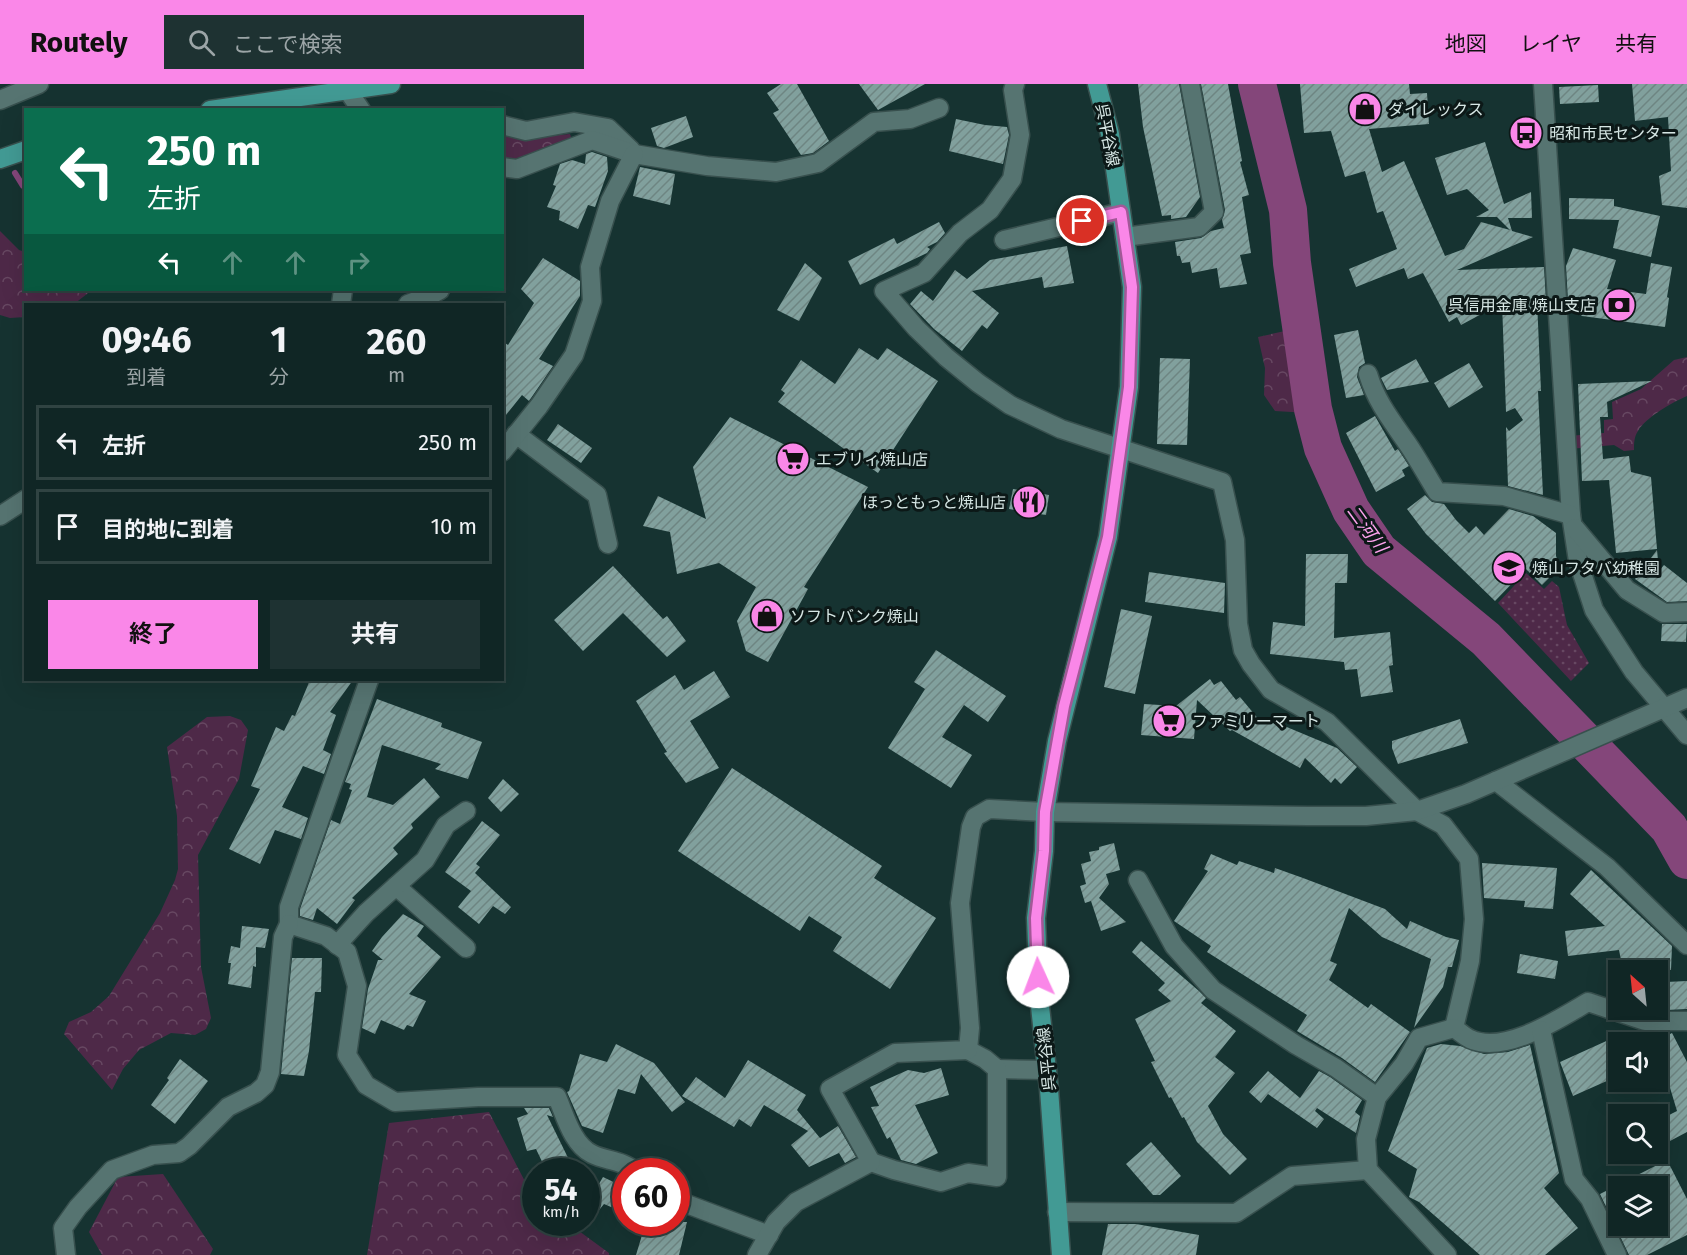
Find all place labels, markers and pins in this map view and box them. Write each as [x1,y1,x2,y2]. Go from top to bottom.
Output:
shop icon: ダイレックス [1347,91,1383,127]
place label: ダイレックス [1388,100,1484,119]
bus stop icon: 昭和市民センター [1508,115,1544,151]
place label: 昭和市民センター [1549,124,1677,143]
pin [1056,195,1107,246]
bank icon: 呉信用金庫 焼山支店 [1601,287,1637,323]
place label: 呉信用金庫 焼山支店 [1448,296,1596,315]
supermarket icon: エブリィ焼山店 [775,441,811,477]
place label: エブリィ焼山店 [816,450,928,469]
restaurant icon: ほっともっと焼山店 [1011,484,1047,520]
place label: ほっともっと焼山店 [862,493,1006,512]
school or university icon: 焼山フタバ幼稚園 [1491,550,1527,586]
place label: 焼山フタバ幼稚園 [1532,559,1660,578]
shop icon: ソフトバンク焼山 [749,598,785,634]
place label: ソフトバンク焼山 [790,607,919,626]
supermarket icon: ファミリーマート [1151,703,1187,739]
place label: ファミリーマート [1192,712,1320,731]

